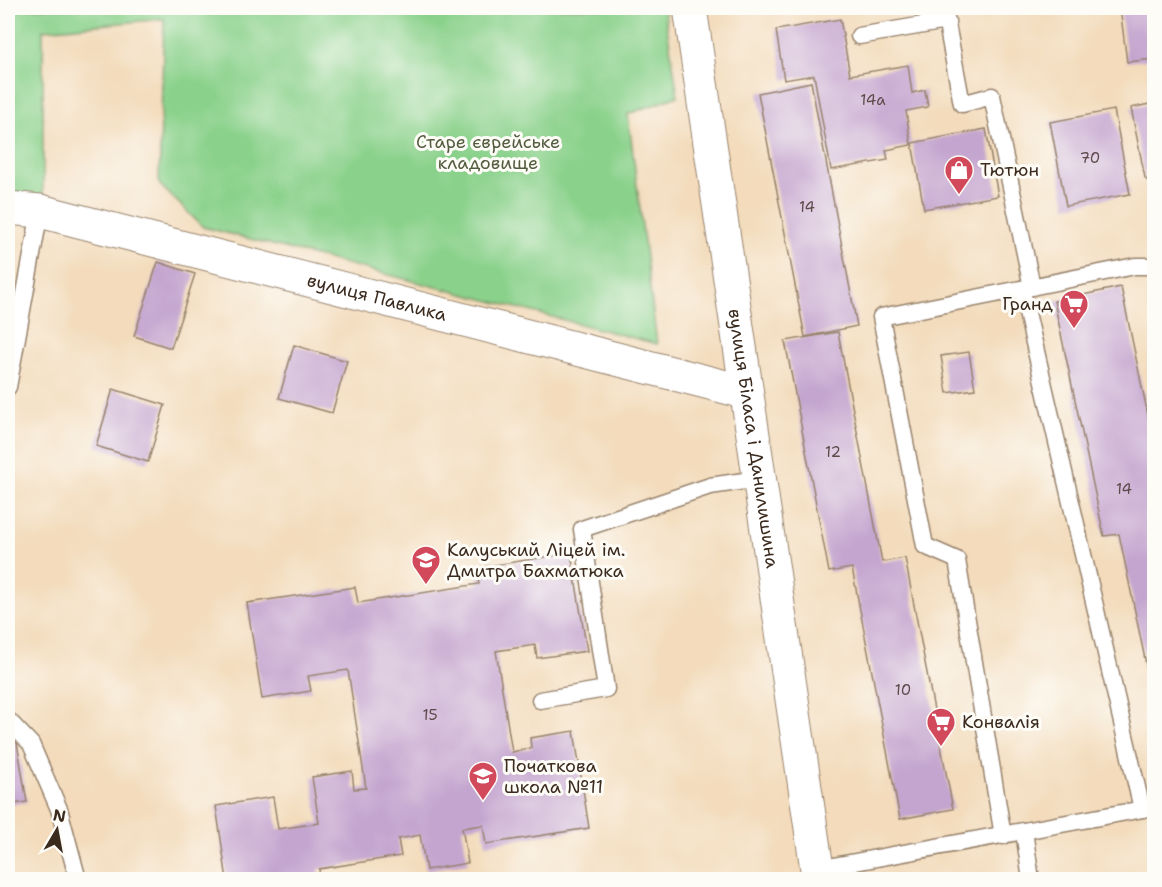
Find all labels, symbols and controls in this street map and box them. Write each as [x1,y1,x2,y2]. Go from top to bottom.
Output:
house number: 14а [860,90,886,110]
park label: Старе єврейське кладовище [416,130,560,175]
house number: 70 [1080,148,1100,168]
shop icon: Тютюн [943,154,975,196]
place label: Тютюн [980,158,1039,182]
house number: 14 [799,197,815,217]
street label: вулиця Павлика [304,268,449,327]
supermarket icon: Гранд [1058,288,1090,330]
place label: Гранд [1002,292,1054,316]
street label: вулиця Біласа і Данилишина [723,307,784,570]
house number: 12 [825,442,841,462]
house number: 14 [1116,479,1132,499]
place label: Калуський Ліцей ім. Дмитра Бахматюка [447,538,625,583]
school or university icon: Калуський Ліцей ім. Дмитра Бахматюка [410,544,442,586]
house number: 10 [895,680,911,700]
house number: 15 [422,705,438,725]
supermarket icon: Конвалія [925,706,957,748]
place label: Конвалія [962,710,1040,734]
place label: Початкова школа №11 [504,754,603,799]
school or university icon: Початкова школа №11 [467,760,499,802]
north arrow [27,800,87,860]
text: N [51,804,68,827]

